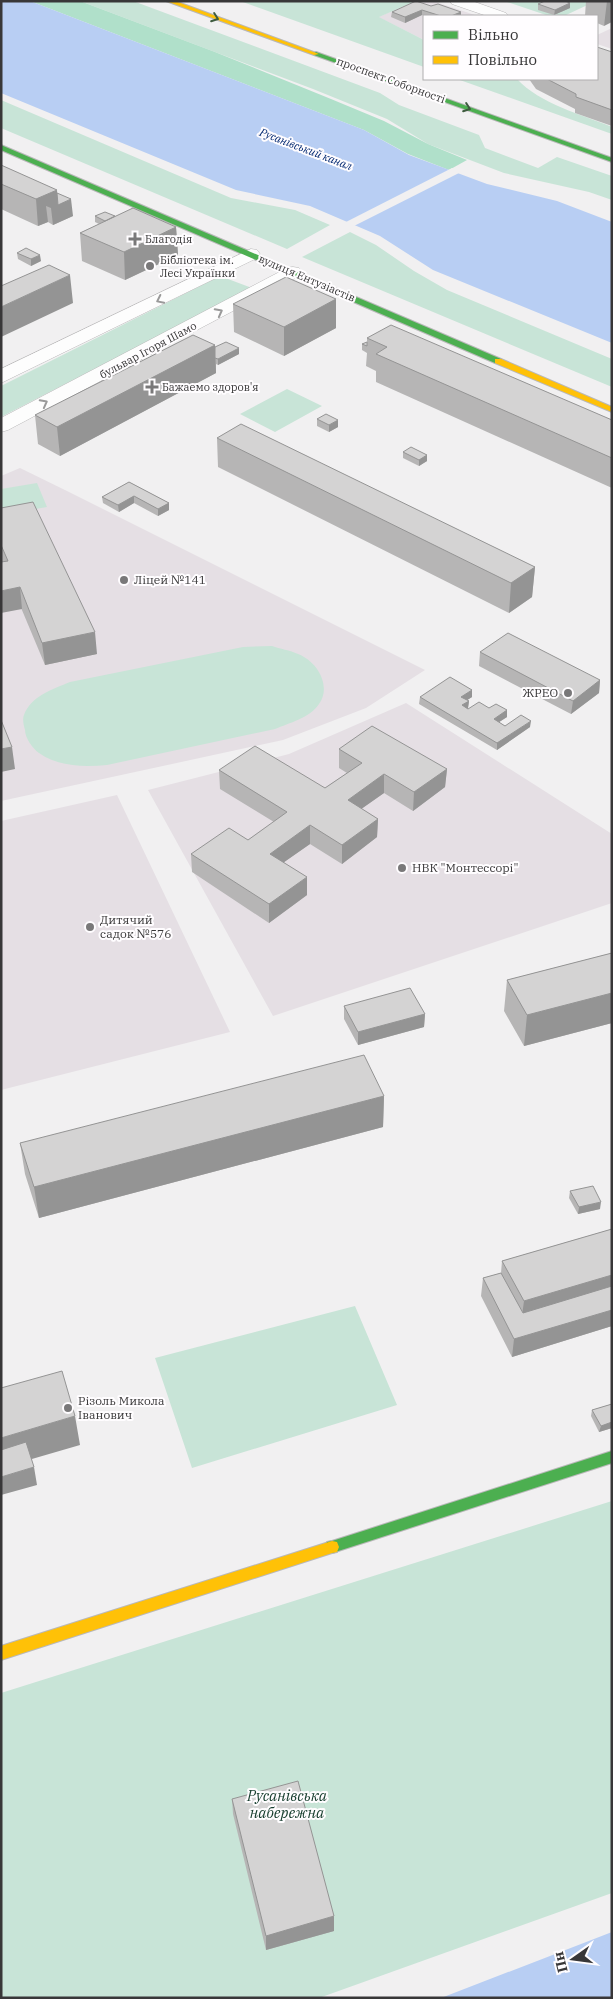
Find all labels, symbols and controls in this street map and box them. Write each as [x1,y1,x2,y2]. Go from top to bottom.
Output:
one-way arrow [211,12,219,22]
legend [423,15,598,80]
text: Вільно [468,25,518,44]
text: Повільно [468,50,537,69]
street label: проспект Соборності [335,54,448,106]
one-way arrow [462,102,471,112]
water label: Русанівський канал [257,125,355,173]
place label: Благодія [145,232,192,246]
marker: Благодія [129,233,141,245]
street label: вулиця Ентузіастів [257,251,357,305]
place label: Бібліотека ім. Лесі Українки [160,253,235,280]
marker: Бібліотека ім. Лесі Українки [144,260,156,272]
one-way arrow [156,294,165,304]
one-way arrow [214,308,223,318]
street label: бульвар Ігоря Шамо [97,318,199,382]
place label: Бажаемо здоров'я [162,380,258,394]
marker: Бажаемо здоров'я [146,381,158,393]
one-way arrow [39,399,48,409]
place label: Ліцей №141 [134,572,206,587]
marker: Ліцей №141 [118,574,130,586]
place label: ЖРЕО [522,685,558,700]
marker: ЖРЕО [562,687,574,699]
place label: НВК "Монтессорі" [412,860,518,875]
marker: НВК "Монтессорі" [396,862,408,874]
place label: Дитячий садок №576 [100,912,172,941]
marker: Дитячий садок №576 [84,921,96,933]
place label: Різоль Микола Іванович [78,1393,165,1422]
marker: Різоль Микола Іванович [62,1402,74,1414]
park label: Русанівська набережна [246,1786,328,1822]
north arrow [548,1934,598,1984]
text: Пн [549,1950,572,1974]

